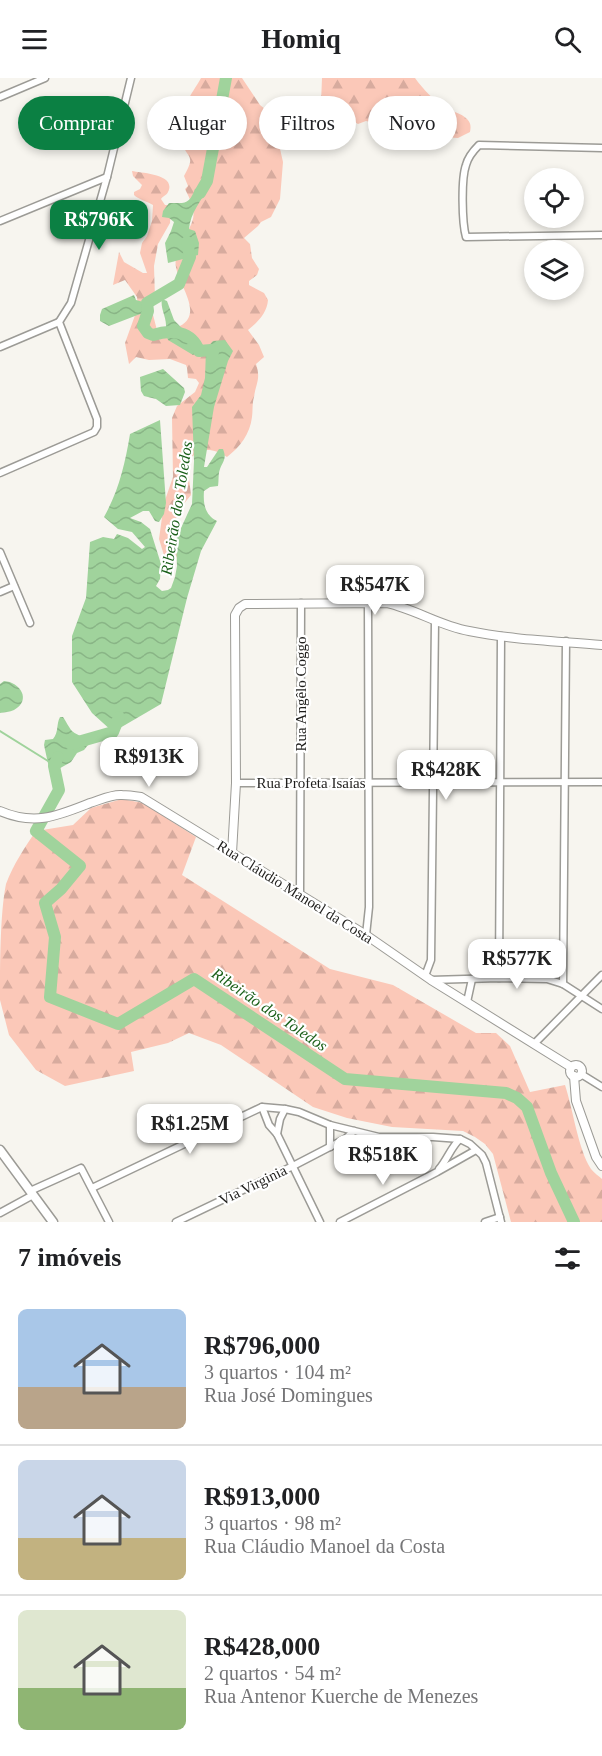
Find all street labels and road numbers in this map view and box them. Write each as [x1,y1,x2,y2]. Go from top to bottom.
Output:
street label: Rua Angêlo Coggo [293,637,309,752]
street label: Rua Profeta Isaías [256,775,366,791]
street label: Rua Cláudio Manoel da Costa [214,837,376,947]
street label: Via Virginia [217,1162,290,1208]

